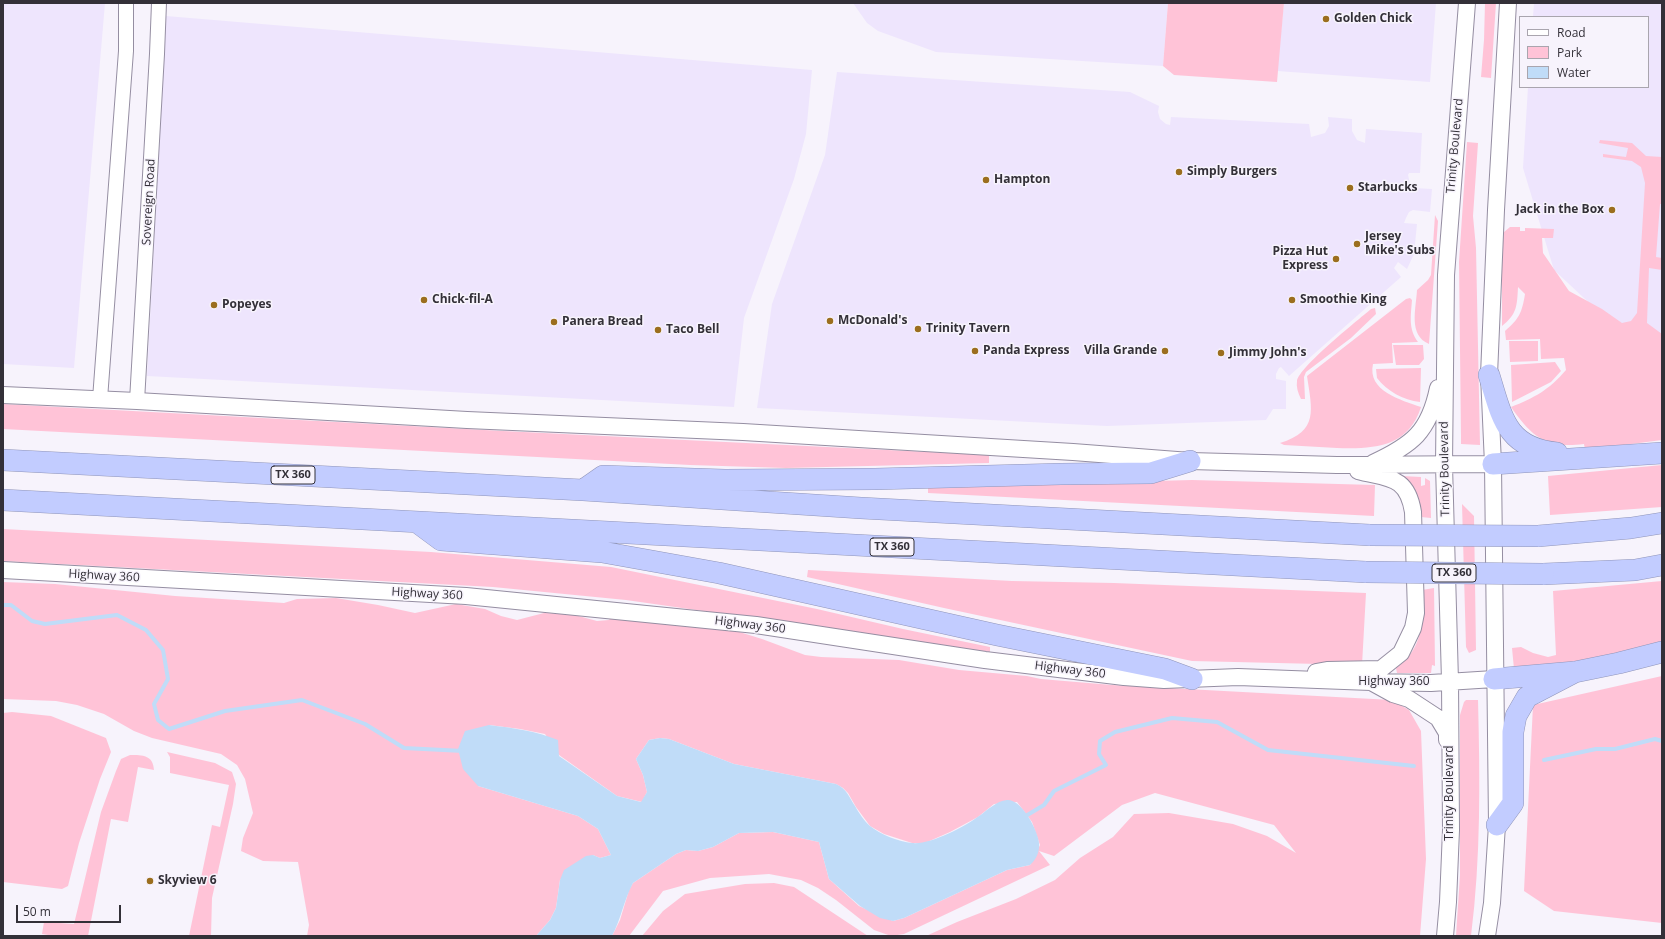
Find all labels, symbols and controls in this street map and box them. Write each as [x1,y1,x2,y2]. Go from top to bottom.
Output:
place label: Golden Chick [1334,12,1412,26]
marker: Golden Chick [1321,14,1331,24]
legend [1519,16,1649,88]
text: Road [1557,24,1586,41]
text: Park [1557,44,1582,61]
text: Water [1557,64,1591,81]
street label: Trinity Boulevard [1444,98,1466,194]
street label: Sovereign Road [140,158,158,246]
place label: Simply Burgers [1187,165,1277,179]
marker: Simply Burgers [1174,167,1184,177]
place label: Hampton [994,173,1050,187]
marker: Hampton [981,175,991,185]
place label: Starbucks [1358,181,1418,195]
marker: Starbucks [1345,183,1355,193]
place label: Jack in the Box [1516,203,1604,217]
marker: Jack in the Box [1607,205,1617,215]
place label: Jersey Mike's Subs [1365,230,1435,258]
marker: Jersey Mike's Subs [1352,239,1362,249]
place label: Pizza Hut Express [1272,245,1328,273]
marker: Pizza Hut Express [1331,254,1341,264]
place label: Chick-fil-A [432,293,493,307]
place label: Smoothie King [1300,293,1387,307]
marker: Chick-fil-A [419,295,429,305]
marker: Smoothie King [1287,295,1297,305]
place label: Popeyes [222,298,272,312]
marker: Popeyes [209,300,219,310]
place label: McDonald's [838,314,907,328]
place label: Panera Bread [562,315,643,329]
marker: McDonald's [825,316,835,326]
marker: Panera Bread [549,317,559,327]
place label: Trinity Tavern [926,322,1010,336]
place label: Taco Bell [666,323,719,337]
marker: Trinity Tavern [913,324,923,334]
marker: Taco Bell [653,325,663,335]
place label: Panda Express [983,344,1069,358]
place label: Villa Grande [1084,344,1157,358]
marker: Panda Express [970,346,980,356]
marker: Villa Grande [1160,346,1170,356]
place label: Jimmy John's [1229,346,1306,360]
marker: Jimmy John's [1216,348,1226,358]
street label: Trinity Boulevard [1437,421,1453,517]
road number: TX 360 [271,466,315,484]
road number: TX 360 [870,538,914,556]
road number: TX 360 [1432,564,1476,582]
street label: Highway 360 [68,567,140,585]
street label: Highway 360 [391,585,463,603]
street label: Highway 360 [714,614,786,636]
street label: Highway 360 [1034,659,1106,681]
street label: Highway 360 [1358,675,1430,689]
street label: Trinity Boulevard [1443,745,1457,841]
place label: Skyview 6 [158,874,217,888]
marker: Skyview 6 [145,876,155,886]
scale bar [18,897,123,923]
text: 50 m [23,903,51,920]

